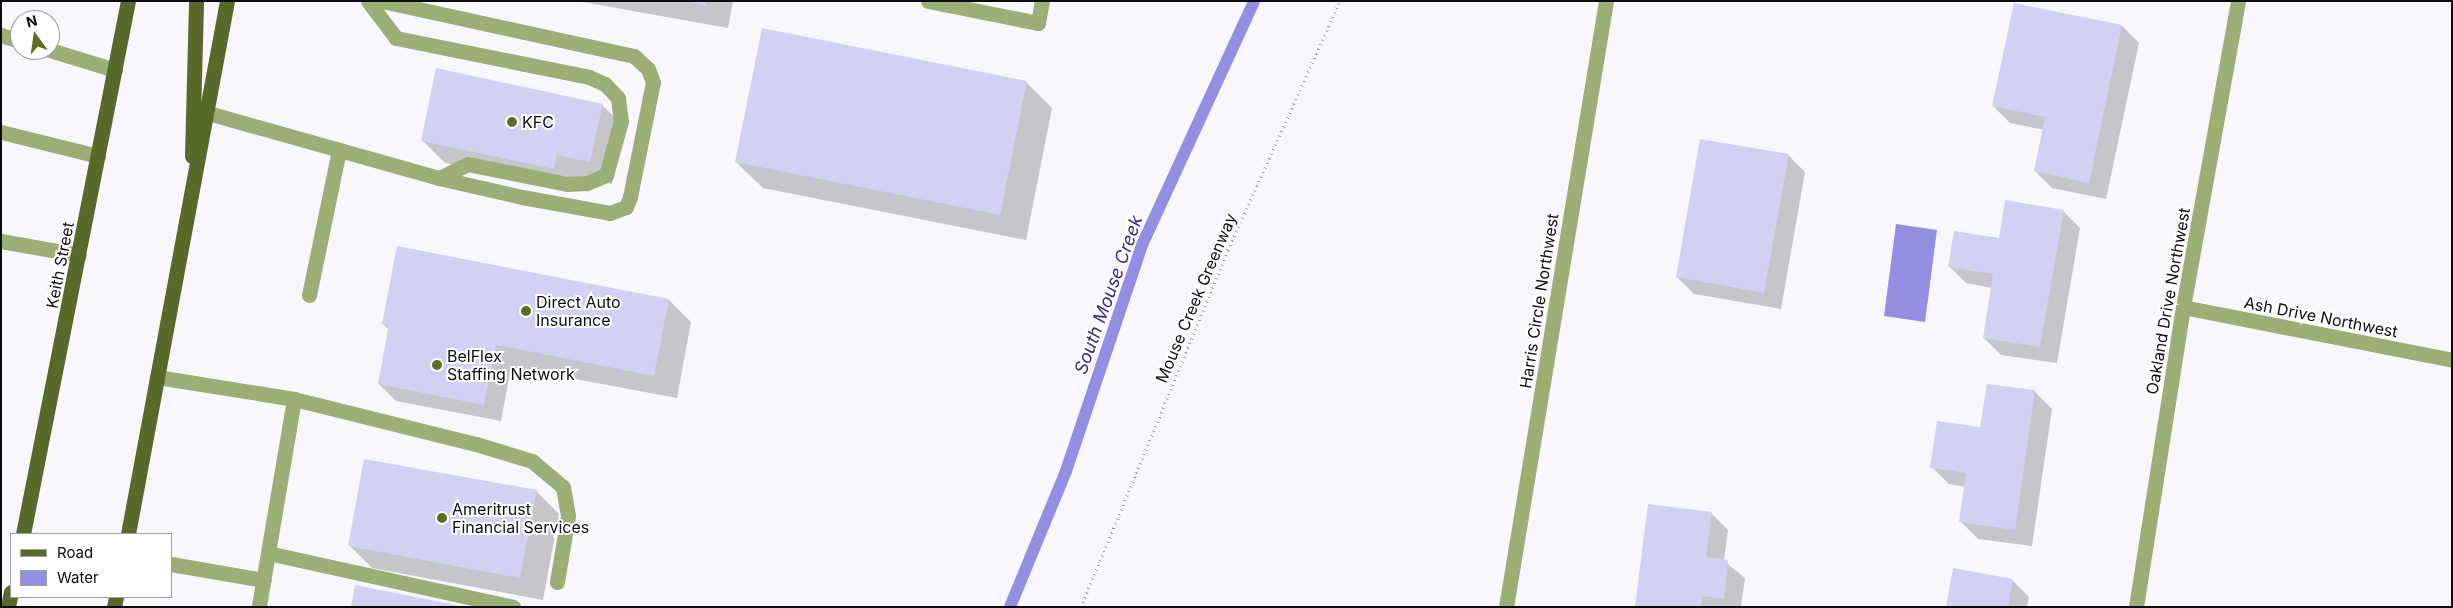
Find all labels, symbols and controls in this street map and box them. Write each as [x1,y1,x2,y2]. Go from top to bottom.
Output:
north arrow [10,10,60,60]
text: N [24,11,39,30]
place label: KFC [522,112,554,132]
marker: KFC [506,116,518,128]
street label: Oakland Drive Northwest [2142,206,2194,396]
street label: Mouse Creek Greenway [1152,211,1240,385]
street label: Harris Circle Northwest [1516,212,1562,390]
water label: South Mouse Creek [1070,213,1148,377]
street label: Keith Street [42,220,78,310]
place label: Direct Auto Insurance [536,292,621,330]
street label: Ash Drive Northwest [2243,293,2399,341]
marker: Direct Auto Insurance [520,305,532,317]
place label: BelFlex Staffing Network [447,346,575,384]
marker: BelFlex Staffing Network [431,359,443,371]
place label: Ameritrust Financial Services [452,499,589,537]
marker: Ameritrust Financial Services [436,512,448,524]
legend [10,533,172,598]
text: Road [57,543,93,562]
text: Water [57,568,99,587]

